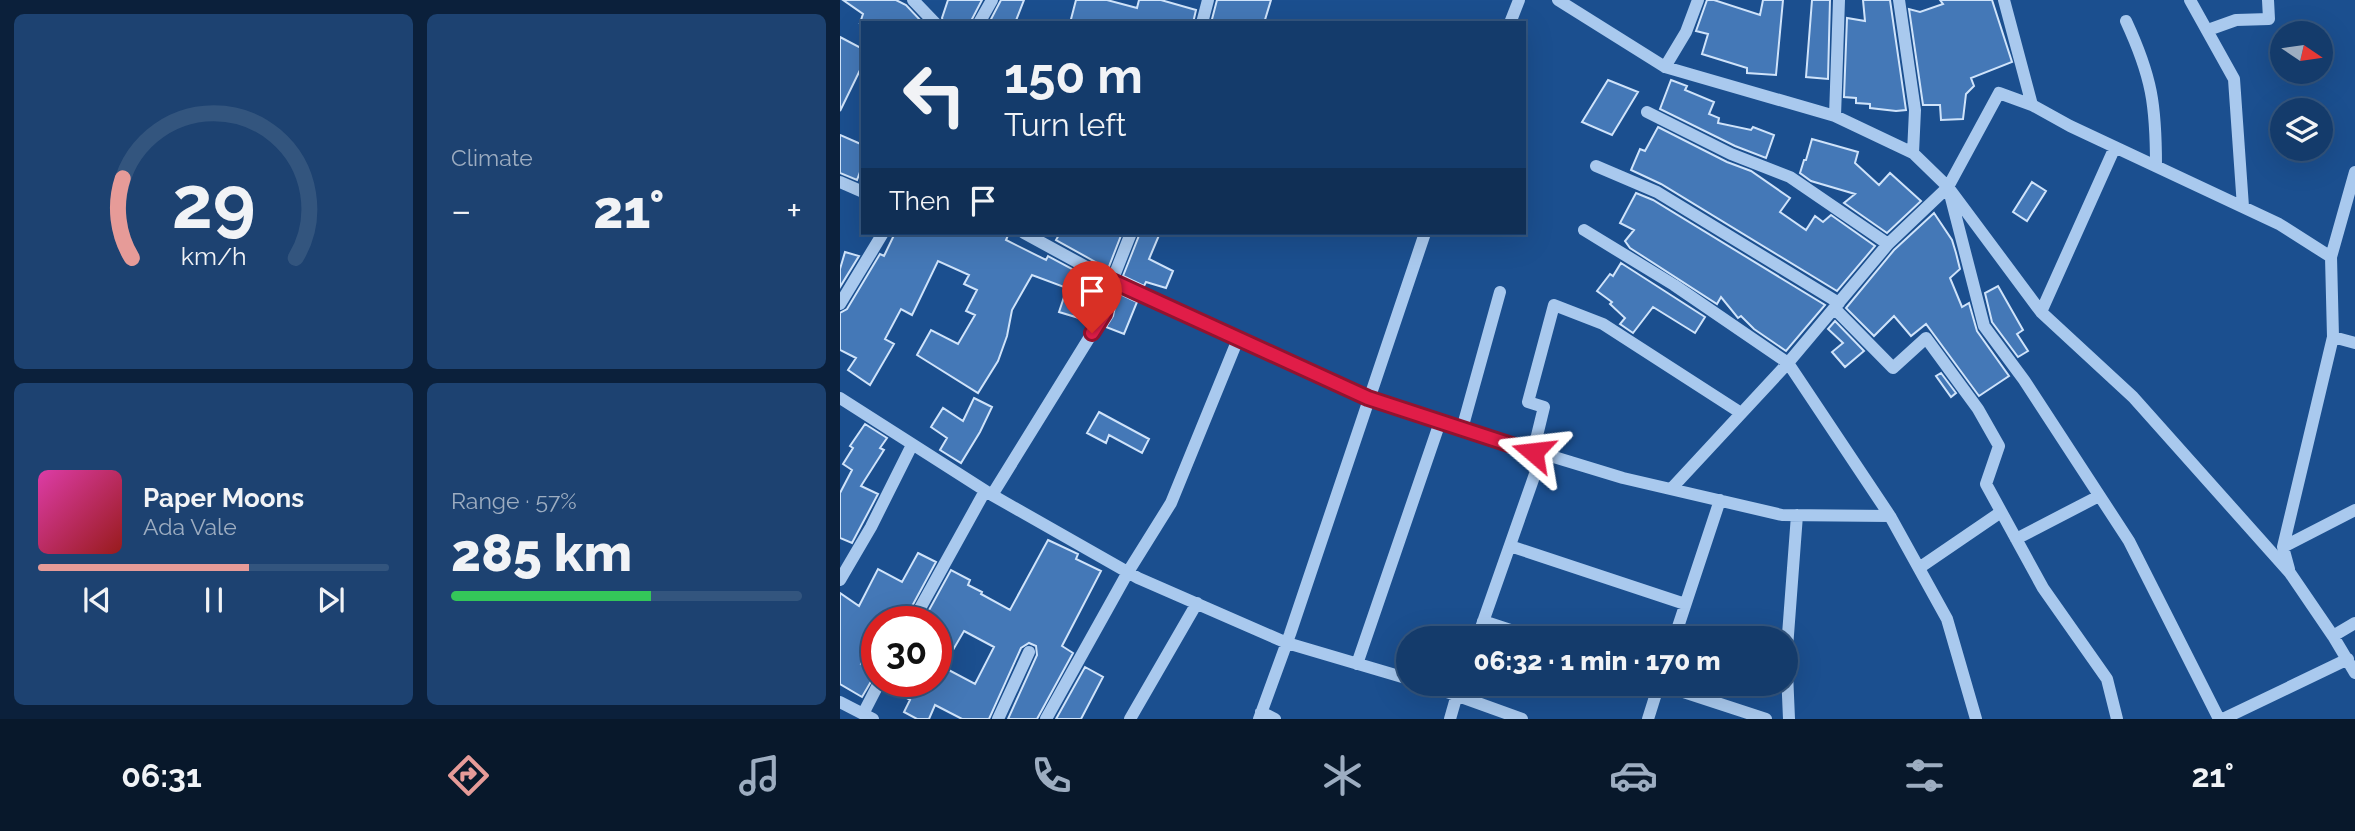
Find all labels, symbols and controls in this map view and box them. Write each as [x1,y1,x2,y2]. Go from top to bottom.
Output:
north arrow [2270,21,2333,84]
map controls [2270,21,2333,161]
text: 150 m [1004,47,1143,104]
icon: left [889,49,980,140]
button: layers [2270,98,2333,161]
text: Turn left [1004,106,1126,143]
text: Climate [451,144,533,171]
text: 29 [172,160,255,245]
text: 21° [593,179,664,240]
icon: arrive [964,182,1002,220]
text: Then [889,186,950,216]
text: − [451,188,471,233]
text: + [786,188,802,233]
text: km/h [181,240,246,270]
pin [1062,261,1122,333]
icon: arrive [1073,272,1111,310]
position arrow [1496,415,1570,489]
text: Paper Moons [143,483,304,513]
text: Range · 57% [451,487,577,514]
text: Ada Vale [143,513,237,540]
text: 285 km [451,522,632,583]
icon: previous [78,581,116,619]
icon: pause [195,581,233,619]
icon: next [312,581,350,619]
speed limit sign: 30 [861,606,952,697]
text: 06:32 · 1 min · 170 m [1474,646,1720,676]
icon: directions [444,751,493,800]
icon: music [735,751,784,800]
icon: phone [1027,751,1076,800]
icon: climate [1318,751,1367,800]
icon: car [1609,751,1658,800]
icon: filters [1900,751,1949,800]
text: 06:31 [121,757,202,794]
text: 21° [2192,757,2234,794]

